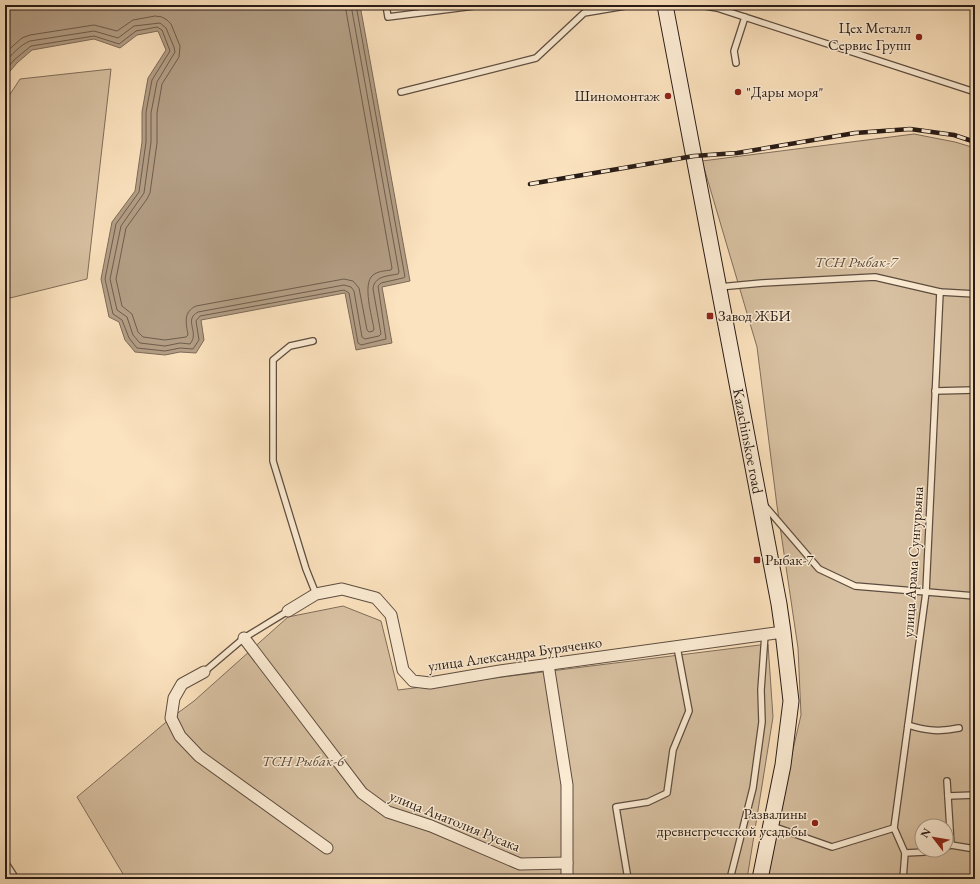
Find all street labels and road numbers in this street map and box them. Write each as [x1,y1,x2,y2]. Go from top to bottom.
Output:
street label: Kazachinskoe road [729,387,768,496]
street label: улица Арама Сунгурьяна [898,486,927,638]
street label: улица Александра Буряченко [427,632,603,675]
street label: улица Анатолия Русака [387,786,523,855]

